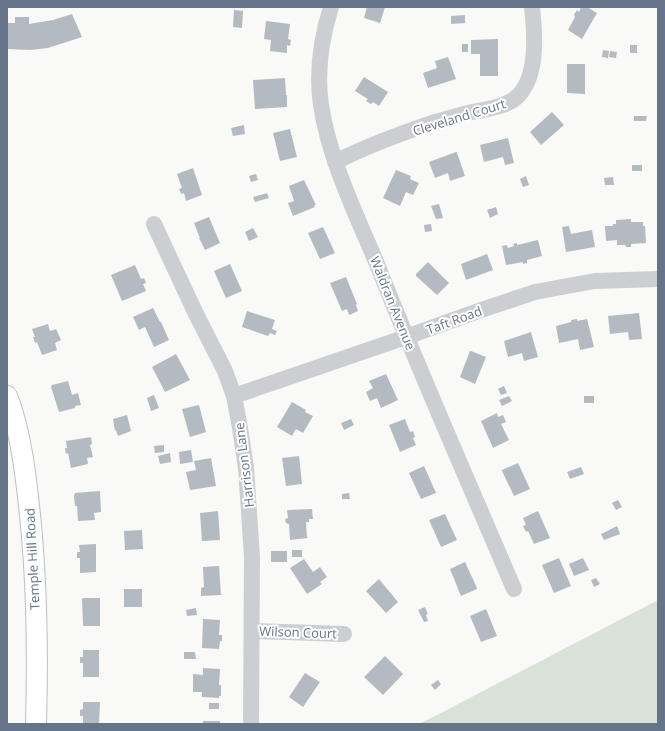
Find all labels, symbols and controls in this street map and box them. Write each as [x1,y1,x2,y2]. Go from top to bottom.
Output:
street label: Cleveland Court [410,94,508,140]
street label: Waldran Avenue [366,253,420,353]
street label: Taft Road [424,302,484,338]
street label: Harrison Lane [230,422,258,508]
street label: Temple Hill Road [20,507,44,611]
street label: Wilson Court [259,622,338,642]

